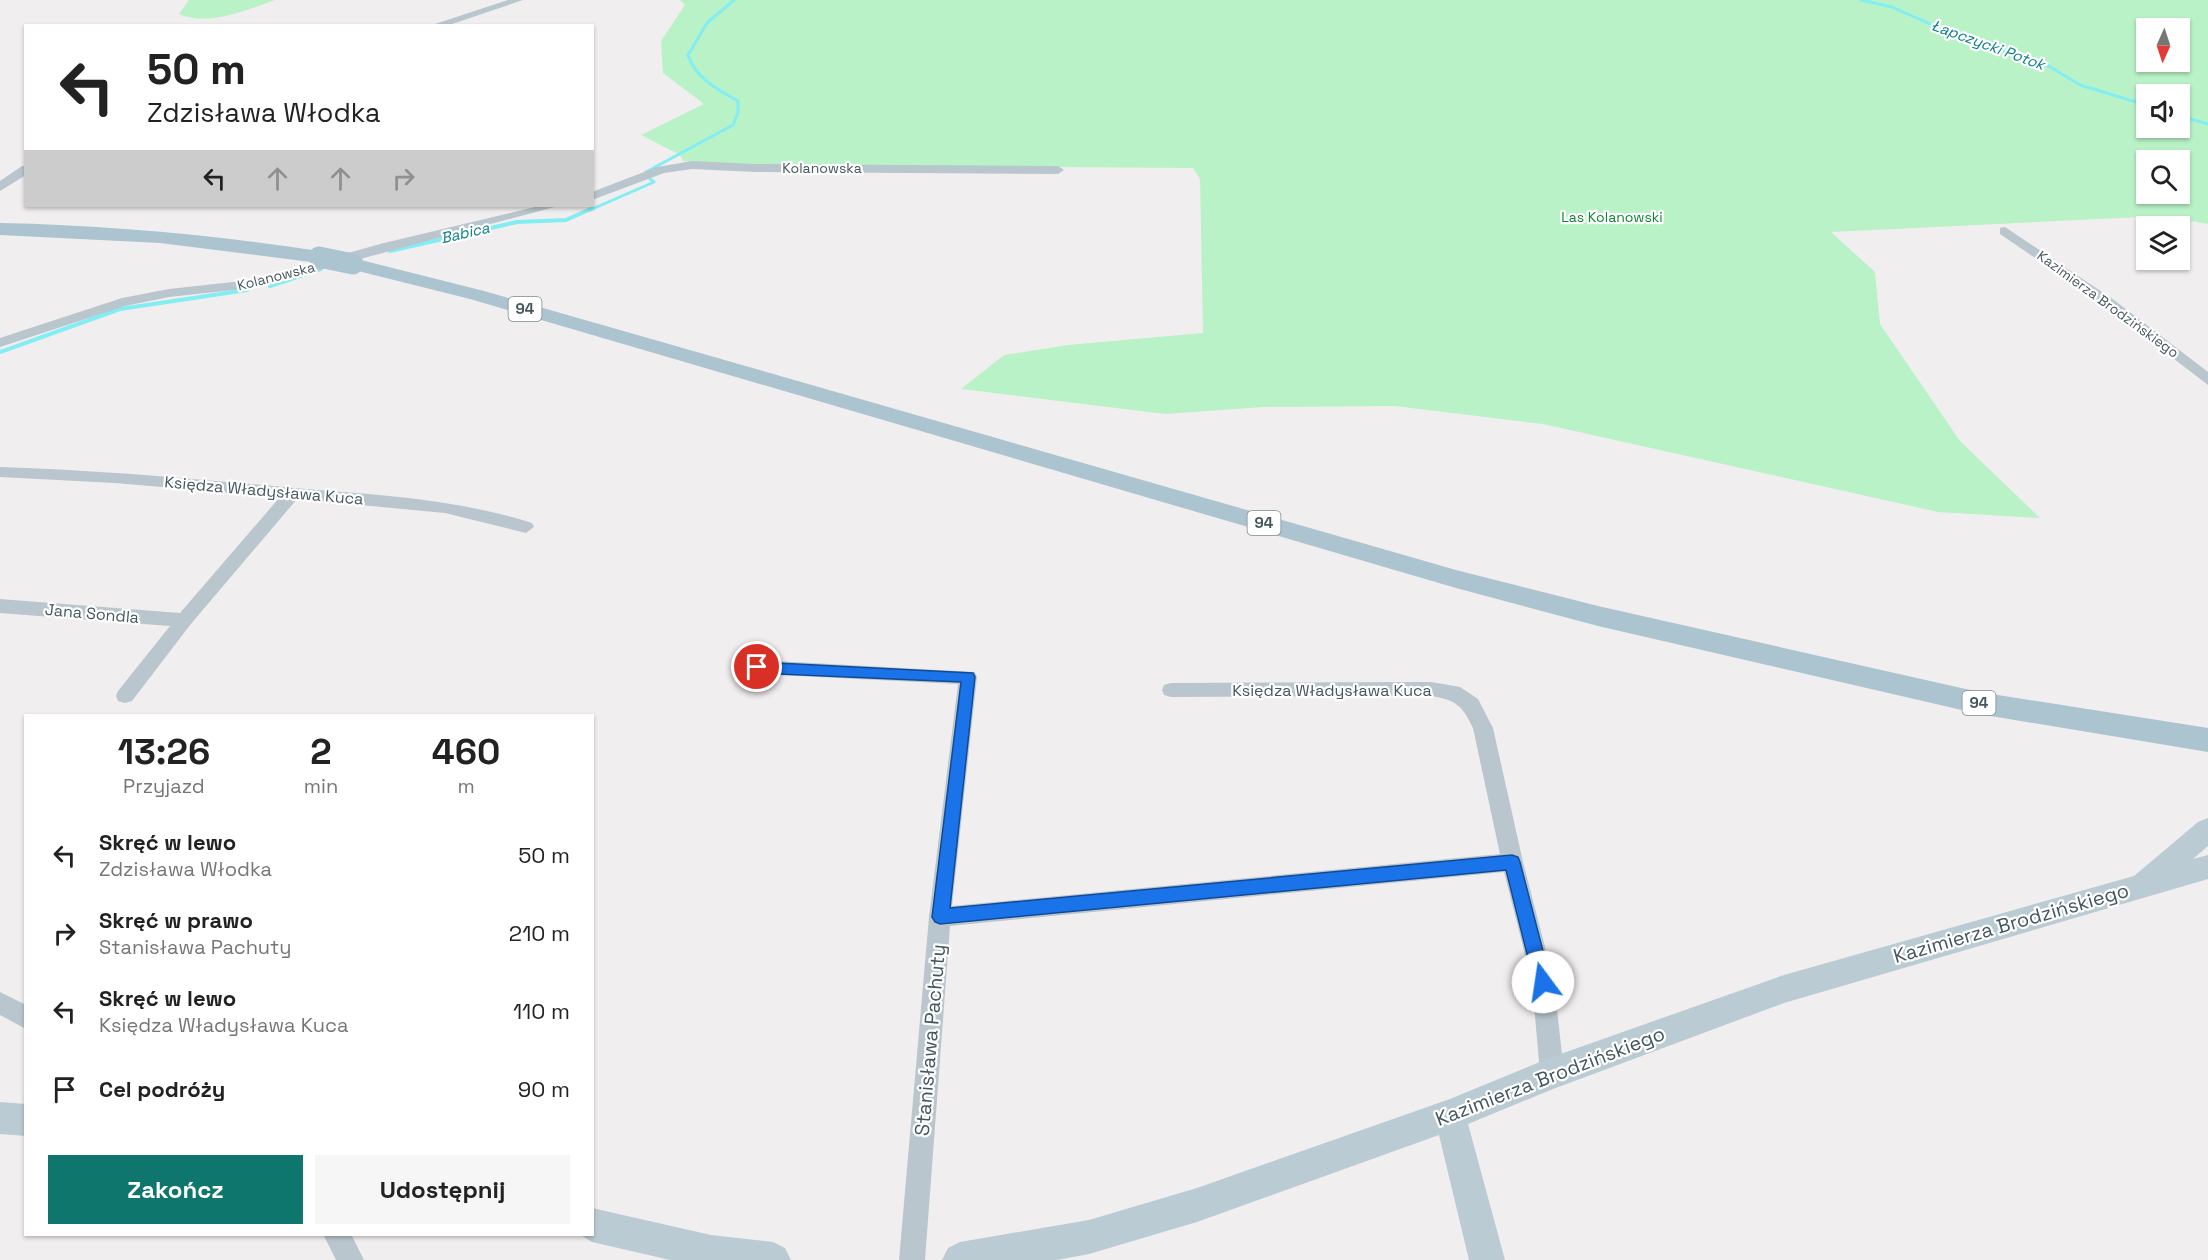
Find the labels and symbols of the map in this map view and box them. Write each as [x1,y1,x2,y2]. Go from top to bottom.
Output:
water label: Łapczycki Potok [1929,15,2049,75]
north arrow [2136,18,2190,72]
street label: Kolanowska [782,159,862,177]
park label: Las Kolanowski [1561,208,1663,226]
water label: Babica [439,218,491,247]
street label: Kazimierza Brodzińskiego [2034,247,2182,361]
street label: Kolanowska [235,258,317,294]
road number: 94 [508,297,542,321]
street label: Księdza Władysława Kuca [164,471,364,510]
road number: 94 [1248,511,1280,535]
street label: Jana Sondla [44,599,140,628]
pin [731,641,782,692]
street label: Księdza Władysława Kuca [1232,680,1432,701]
road number: 94 [1962,691,1996,715]
street label: Kazimierza Brodzińskiego [1890,877,2132,969]
street label: Stanisława Pachuty [909,943,951,1137]
position arrow [1511,950,1575,1014]
street label: Kazimierza Brodzińskiego [1431,1020,1669,1132]

